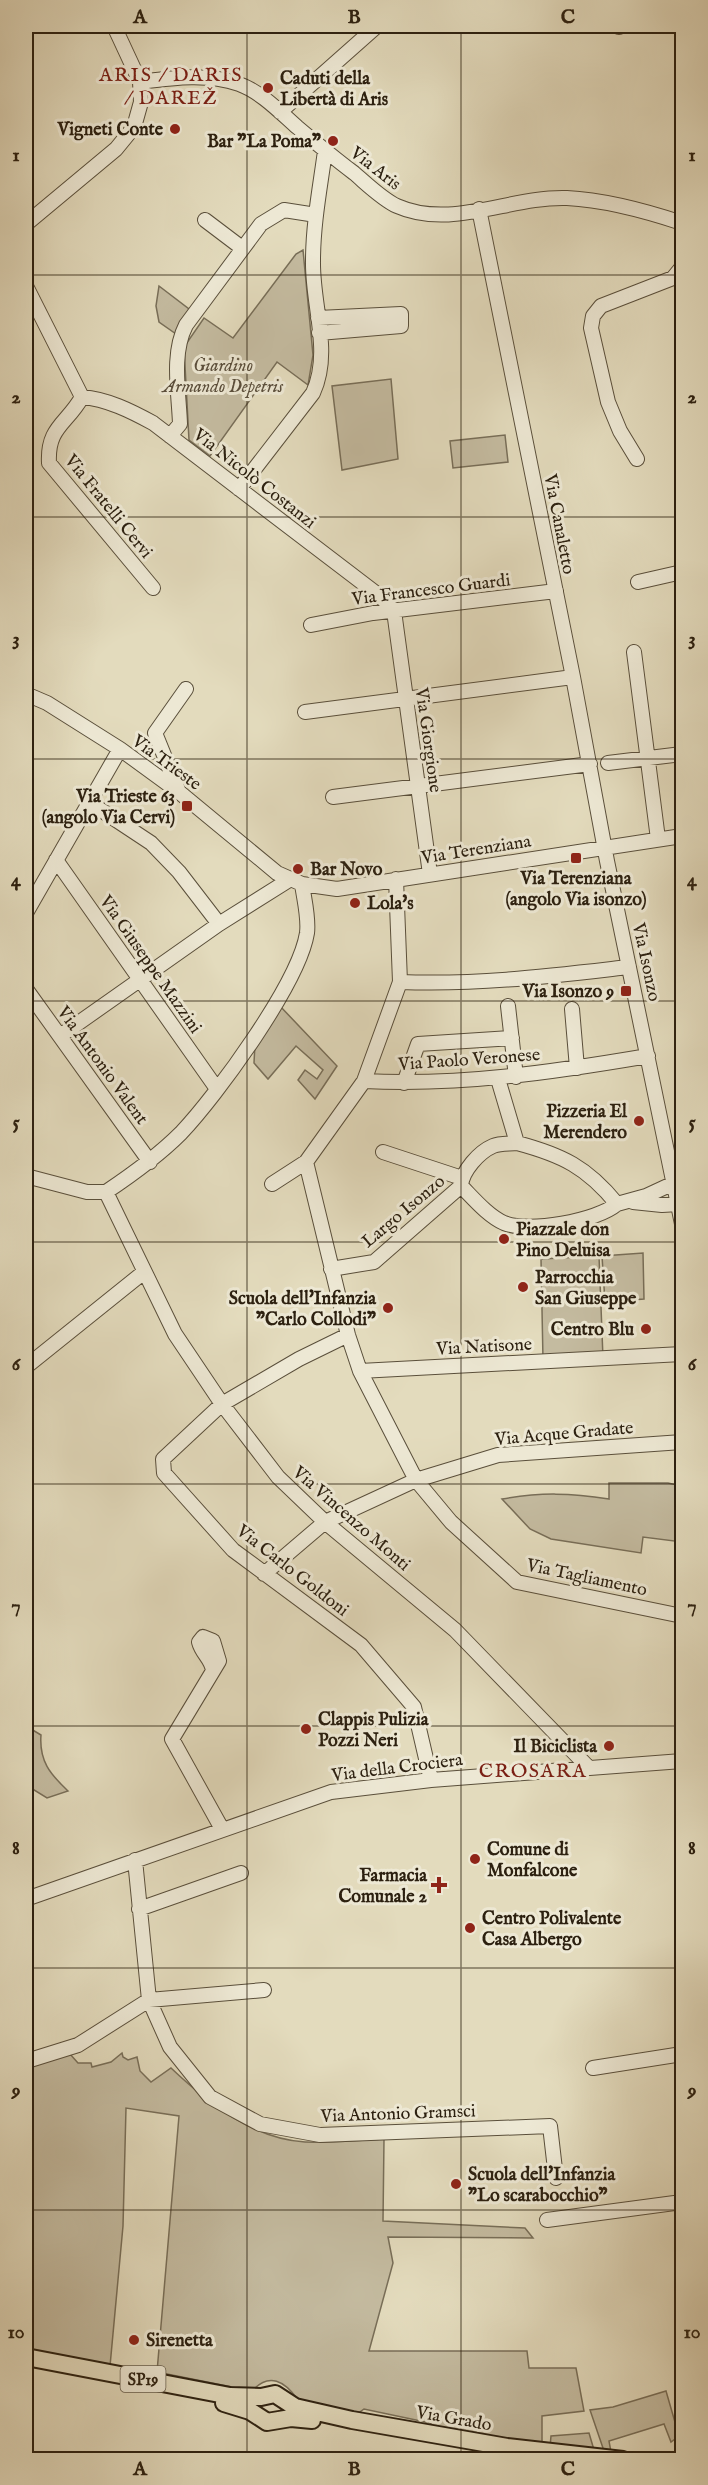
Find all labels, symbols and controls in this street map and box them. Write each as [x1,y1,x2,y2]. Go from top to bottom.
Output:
text: A [132,5,148,30]
text: B [347,5,361,30]
text: C [561,5,575,30]
district label: ARIS / DARIS / DAREŽ [98,63,243,111]
place label: Caduti della Libertà di Aris [280,68,389,112]
marker: Caduti della Libertà di Aris [261,81,275,95]
place label: Vigneti Conte [56,119,164,142]
marker: Vigneti Conte [168,122,182,136]
place label: Bar "La Poma" [207,131,321,154]
marker: Bar "La Poma" [326,134,340,148]
street label: Via Aris [344,142,405,196]
text: 1 [12,143,20,168]
text: 1 [688,143,696,168]
park label: Giardino Armando Depetris [161,355,284,399]
text: 2 [11,385,21,410]
text: 2 [687,385,697,410]
street label: Via Nicolò Costanzi [187,423,320,534]
street label: Via Fratelli Cervi [58,449,157,564]
street label: Via Canaletto [537,471,580,577]
street label: Via Francesco Guardi [350,569,512,612]
text: 3 [12,627,20,652]
text: 3 [688,627,696,652]
street label: Via Giorgione [409,685,446,794]
street label: Via Trieste [126,730,205,796]
place label: Via Trieste 63 (angolo Via Cervi) [42,786,175,830]
marker: Via Trieste 63 (angolo Via Cervi) [180,799,194,813]
street label: Via Terenziana [419,830,533,871]
marker: Via Terenziana (angolo Via isonzo) [569,851,583,865]
place label: Bar Novo [310,859,383,882]
marker: Bar Novo [291,862,305,876]
text: 4 [11,868,22,893]
place label: Via Terenziana (angolo Via isonzo) [505,868,647,912]
text: 4 [687,868,698,893]
street label: Via Giuseppe Mazzini [93,890,206,1039]
place label: Lola's [367,893,414,916]
marker: Lola's [348,896,362,910]
street label: Via Isonzo [626,920,665,1004]
place label: Via Isonzo 9 [522,981,614,1004]
marker: Via Isonzo 9 [619,984,633,998]
street label: Via Antonio Valent [50,1001,153,1130]
street label: Via Paolo Veronese [396,1044,541,1077]
place label: Pizzeria El Merendero [543,1101,628,1145]
text: 5 [12,1110,20,1135]
text: 5 [688,1110,696,1135]
marker: Pizzeria El Merendero [632,1114,646,1128]
street label: Largo Isonzo [358,1170,451,1254]
place label: Piazzale don Pino Deluisa [516,1219,611,1263]
marker: Piazzale don Pino Deluisa [497,1232,511,1246]
place label: Parrocchia San Giuseppe [535,1267,637,1311]
marker: Parrocchia San Giuseppe [516,1280,530,1294]
place label: Scuola dell'Infanzia "Carlo Collodi" [229,1288,377,1332]
marker: Scuola dell'Infanzia "Carlo Collodi" [381,1301,395,1315]
place label: Centro Blu [551,1319,635,1342]
marker: Centro Blu [639,1322,653,1336]
street label: Via Natisone [435,1334,533,1362]
text: 6 [12,1352,22,1377]
text: 6 [688,1352,698,1377]
street label: Via Acque Gradate [493,1417,634,1452]
street label: Via Vincenzo Monti [287,1461,415,1577]
street label: Via Carlo Goldoni [230,1519,353,1622]
street label: Via Tagliamento [523,1554,649,1603]
text: 7 [11,1594,21,1619]
text: 7 [687,1594,697,1619]
place label: Clappis Pulizia Pozzi Neri [318,1709,430,1753]
marker: Clappis Pulizia Pozzi Neri [299,1722,313,1736]
place label: Il Biciclista [514,1736,598,1759]
marker: Il Biciclista [602,1739,616,1753]
street label: Via della Crociera [329,1749,464,1788]
district label: CROSARA [479,1759,587,1784]
text: 8 [12,1836,20,1861]
text: 8 [688,1836,696,1861]
place label: Comune di Monfalcone [487,1839,578,1883]
marker: Comune di Monfalcone [468,1852,482,1866]
place label: Farmacia Comunale 2 [338,1865,428,1909]
marker: Farmacia Comunale 2 [432,1878,446,1892]
place label: Centro Polivalente Casa Albergo [482,1908,622,1952]
marker: Centro Polivalente Casa Albergo [463,1921,477,1935]
text: 9 [11,2078,21,2103]
text: 9 [687,2078,697,2103]
street label: Via Antonio Gramsci [319,2100,476,2129]
place label: Scuola dell'Infanzia "Lo scarabocchio" [468,2164,617,2208]
marker: Scuola dell'Infanzia "Lo scarabocchio" [449,2177,463,2191]
text: 10 [7,2320,25,2345]
text: 10 [683,2320,701,2345]
place label: Sirenetta [146,2330,214,2353]
marker: Sirenetta [127,2333,141,2347]
road number: SP19 [120,2366,166,2392]
street label: Via Grado [413,2401,494,2437]
text: A [132,2457,148,2482]
text: B [347,2457,361,2482]
text: C [561,2457,575,2482]

